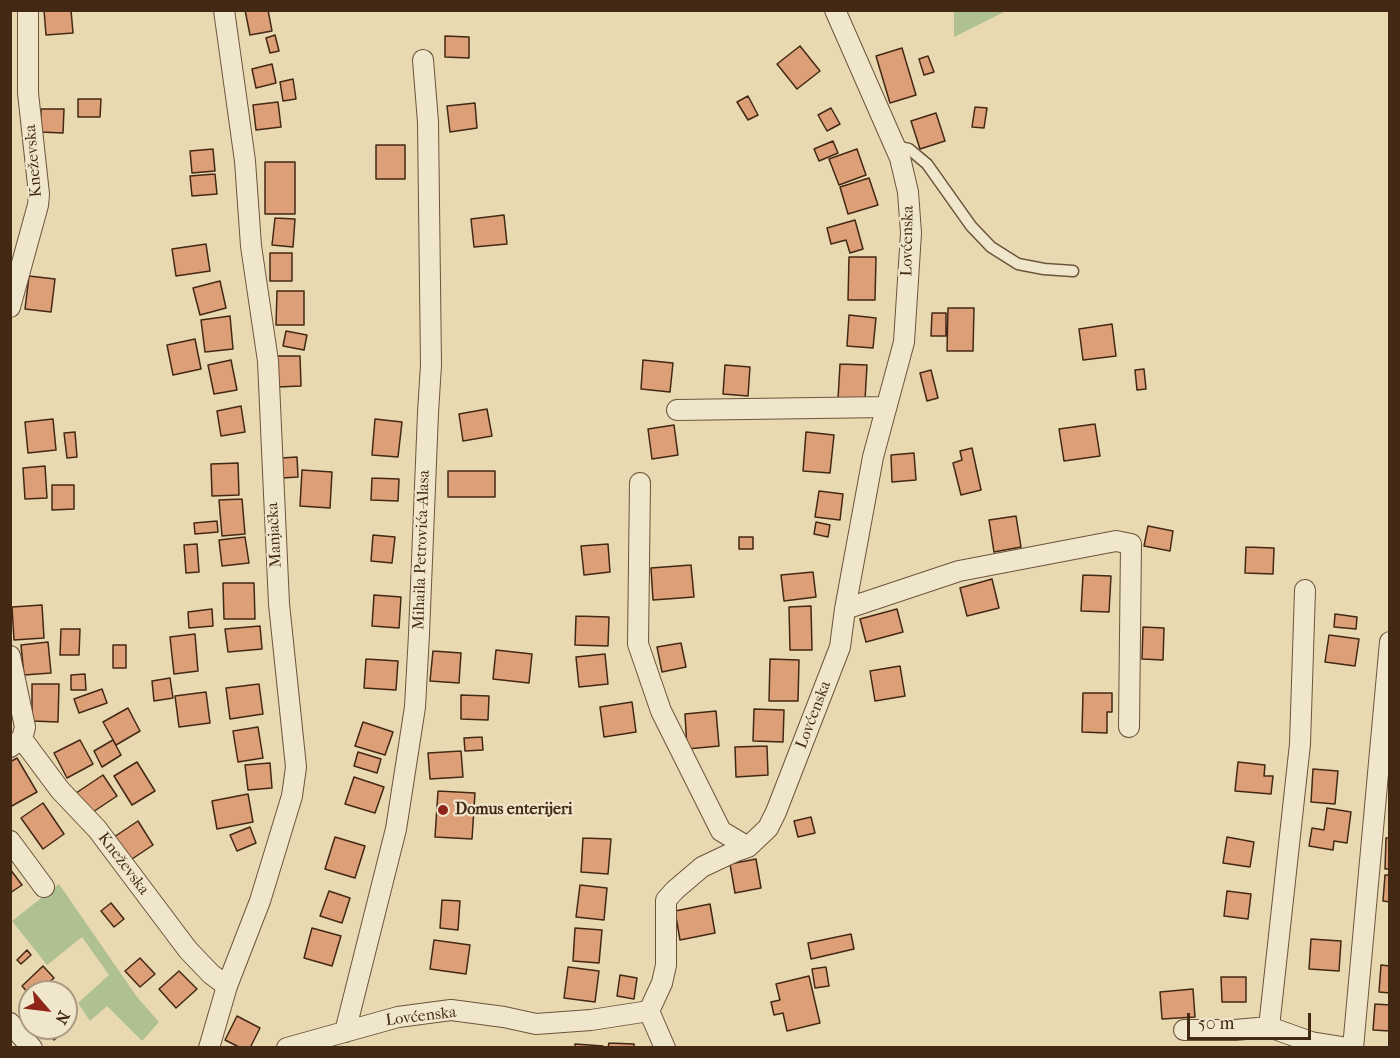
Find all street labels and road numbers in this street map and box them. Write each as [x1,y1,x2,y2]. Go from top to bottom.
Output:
street label: Kneževska [21,124,47,198]
street label: Lovćenska [898,205,918,277]
street label: Mihaila Petrovića-Alasa [410,470,434,630]
street label: Manjačka [264,502,286,568]
street label: Lovćenska [792,678,836,752]
street label: Kneževska [93,829,153,899]
street label: Lovćenska [385,1003,457,1031]

